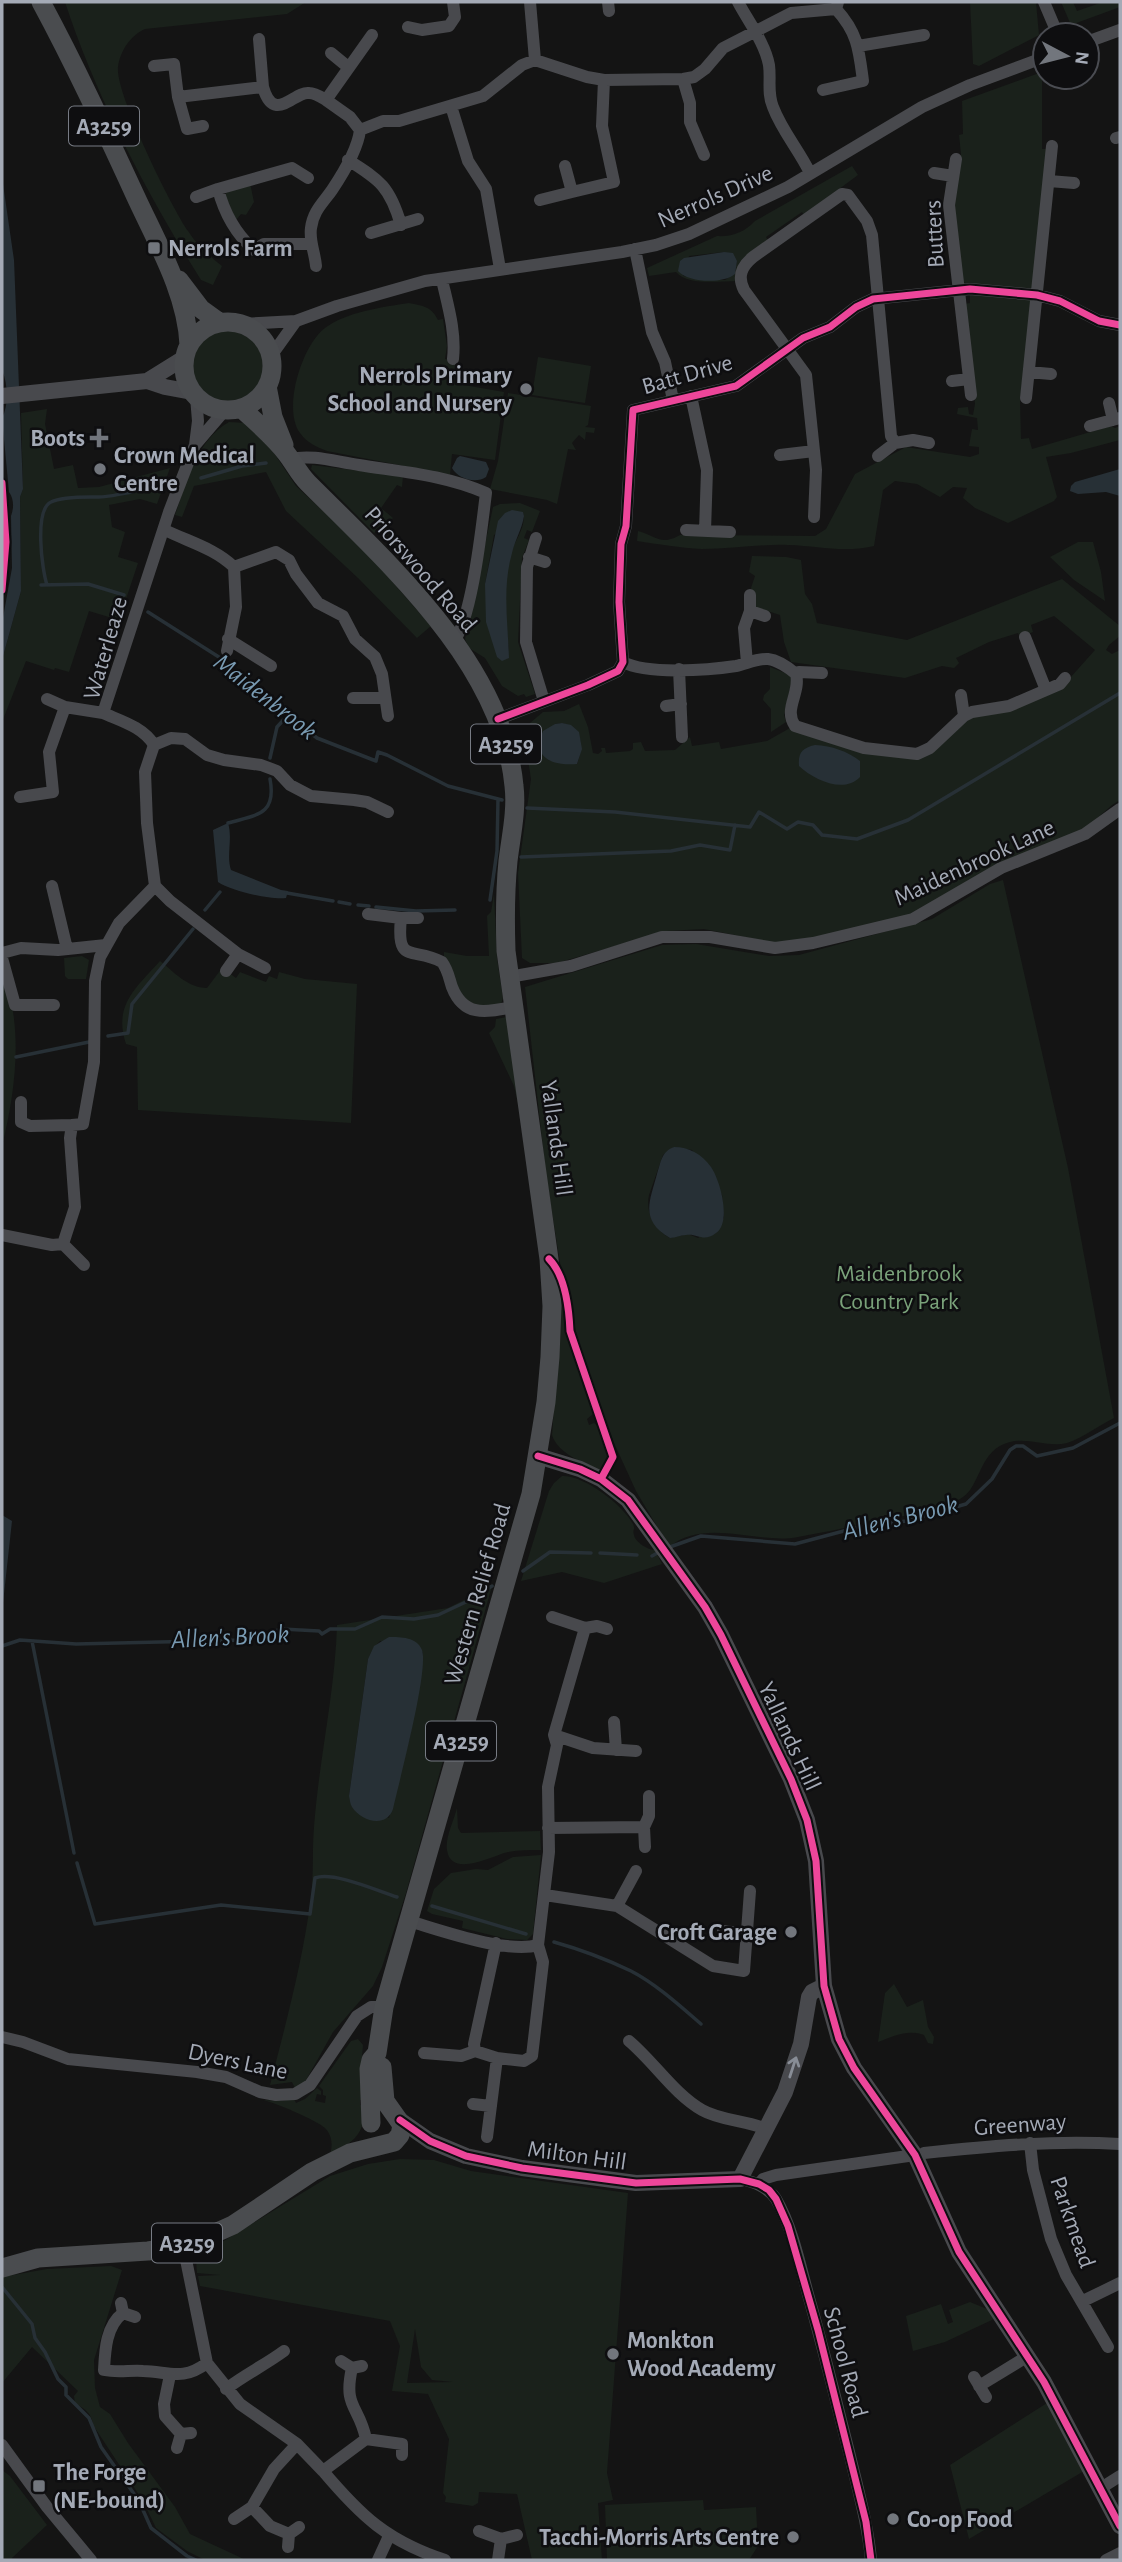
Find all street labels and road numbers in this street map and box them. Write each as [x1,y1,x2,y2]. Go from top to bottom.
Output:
road number: A3259 [69,106,139,146]
street label: Nerrols Drive [654,161,776,233]
street label: Butters [921,199,949,268]
street label: Batt Drive [639,351,735,399]
street label: Priorswood Road [360,502,481,637]
street label: Waterleaze [80,594,132,703]
road number: A3259 [471,724,541,764]
street label: Maidenbrook Lane [890,815,1058,911]
street label: Yallands Hill [536,1079,576,1198]
street label: Western Relief Road [441,1501,515,1688]
street label: Yallands Hill [754,1678,825,1794]
road number: A3259 [426,1722,496,1760]
street label: Dyers Lane [186,2040,290,2084]
street label: Greenway [973,2110,1067,2140]
street label: Milton Hill [526,2137,628,2175]
street label: Parkmead [1045,2173,1099,2271]
road number: A3259 [152,2224,222,2262]
street label: School Road [819,2304,871,2420]

